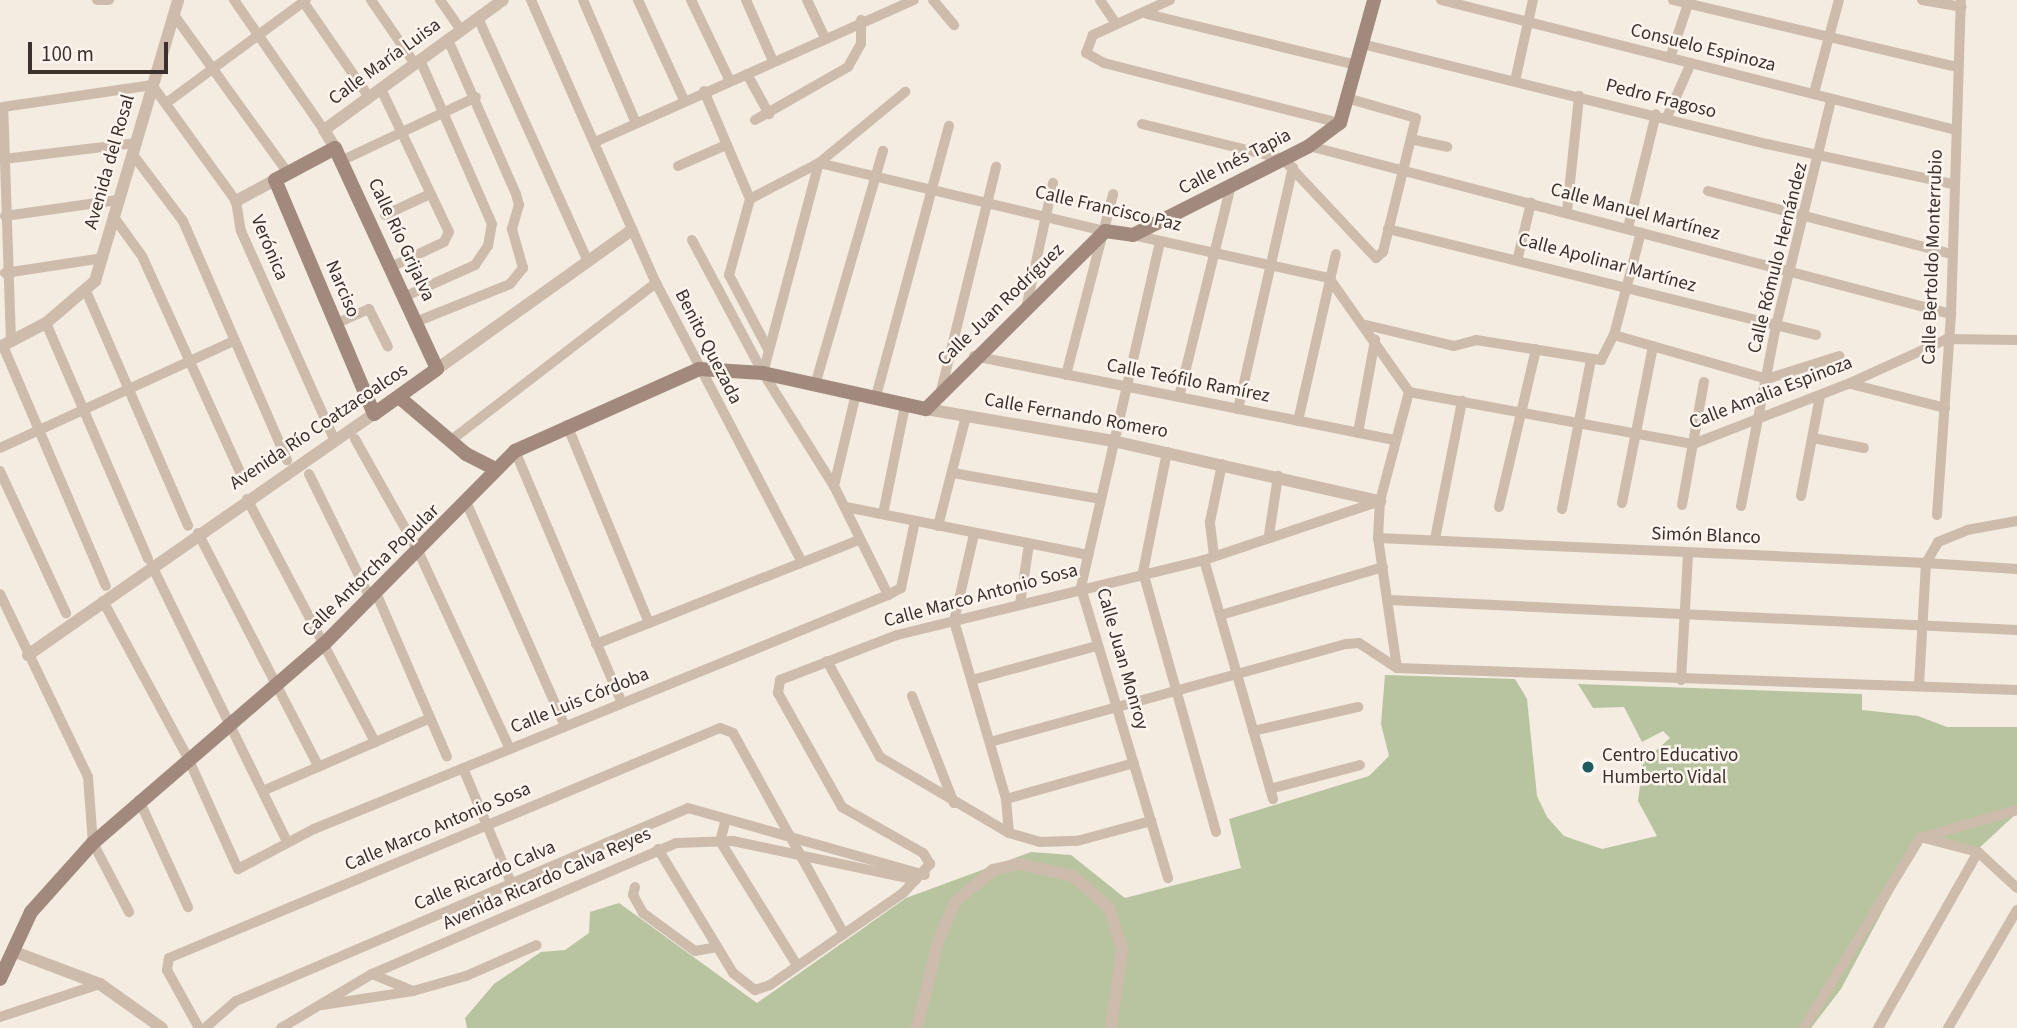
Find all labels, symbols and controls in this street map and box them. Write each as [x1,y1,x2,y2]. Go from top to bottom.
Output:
street label: Calle María Luisa [325,14,445,110]
street label: Consuelo Espinoza [1628,19,1778,77]
scale bar [32,28,172,72]
text: 100 m [41,39,94,69]
street label: Pedro Fragoso [1603,74,1719,124]
street label: Avenida del Rosal [80,92,140,232]
street label: Calle Inés Tapia [1175,124,1295,200]
street label: Calle Bertoldo Monterrubio [1918,149,1948,365]
street label: Calle Rómulo Hernández [1743,160,1813,356]
street label: Calle Río Grijalva [363,175,439,305]
street label: Calle Manuel Martínez [1548,178,1722,246]
street label: Calle Francisco Paz [1032,181,1184,237]
street label: Verónica [245,212,293,284]
street label: Calle Apolinar Martínez [1515,228,1699,298]
street label: Calle Juan Rodríguez [933,239,1069,371]
street label: Narciso [320,257,364,321]
street label: Benito Quezada [669,286,747,408]
street label: Calle Amalia Espinoza [1686,351,1856,435]
street label: Calle Teófilo Ramírez [1104,354,1272,408]
street label: Avenida Río Coatzacoalcos [226,359,412,495]
street label: Calle Fernando Romero [982,389,1170,443]
street label: Calle Antorcha Popular [298,500,444,642]
street label: Simón Blanco [1651,523,1761,549]
street label: Calle Marco Antonio Sosa [882,559,1080,633]
street label: Calle Juan Monroy [1091,585,1153,733]
street label: Calle Luis Córdoba [507,663,653,739]
place label: Centro Educativo Humberto Vidal [1602,745,1738,789]
marker: Centro Educativo Humberto Vidal [1580,759,1596,775]
street label: Calle Marco Antonio Sosa [342,777,534,877]
street label: Avenida Ricardo Calva Reyes [439,823,655,935]
street label: Calle Ricardo Calva [411,836,559,916]

